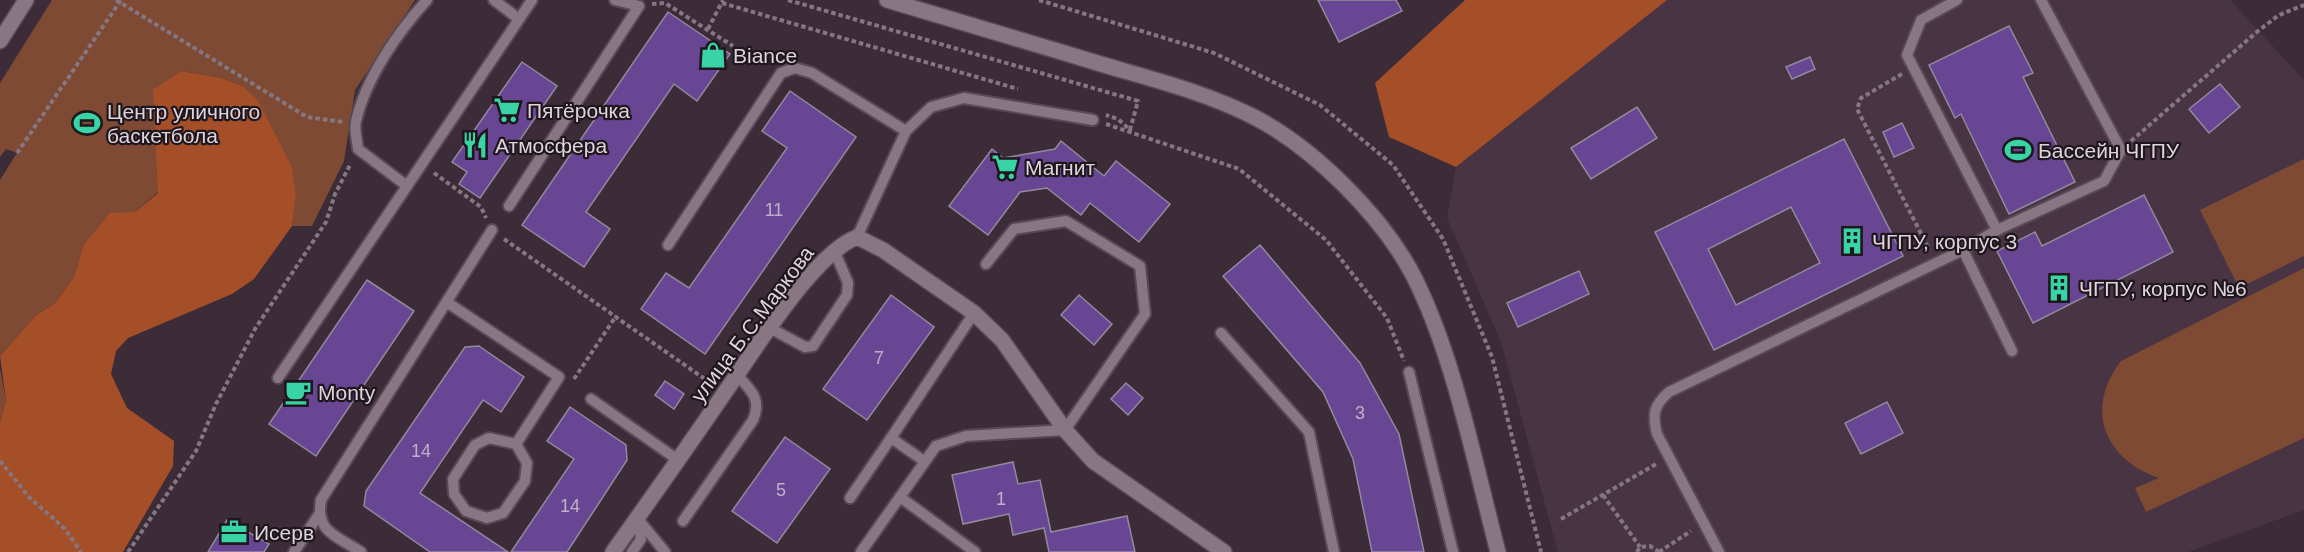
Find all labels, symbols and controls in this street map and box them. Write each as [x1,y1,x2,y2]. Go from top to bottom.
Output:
shop icon: Biance [698,40,728,70]
place label: Biance [733,44,797,67]
supermarket icon: Пятёрочка [492,95,522,125]
place label: Пятёрочка [527,99,630,122]
place label: Центр уличного баскетбола [107,100,260,147]
sports icon: Центр уличного баскетбола [72,108,102,138]
restaurant icon: Атмосфера [460,130,490,160]
place label: Атмосфера [495,134,607,157]
sports icon: Бассейн ЧГПУ [2003,135,2033,165]
place label: Бассейн ЧГПУ [2038,139,2180,162]
supermarket icon: Магнит [990,152,1020,182]
place label: Магнит [1025,156,1095,179]
house number: 11 [765,200,783,220]
building icon: ЧГПУ, корпус 3 [1837,226,1867,256]
place label: ЧГПУ, корпус 3 [1872,230,2017,253]
street label: улица Б.С.Маркова [686,241,818,406]
building icon: ЧГПУ, корпус №6 [2044,273,2074,303]
place label: ЧГПУ, корпус №6 [2079,277,2247,300]
house number: 7 [874,348,884,368]
cafe icon: Monty [283,377,313,407]
place label: Monty [318,381,376,404]
house number: 3 [1355,403,1365,423]
house number: 14 [411,441,431,461]
house number: 5 [776,480,786,500]
house number: 1 [996,489,1006,509]
house number: 14 [560,496,580,516]
office icon: Исерв [219,517,249,547]
place label: Исерв [254,521,314,544]

